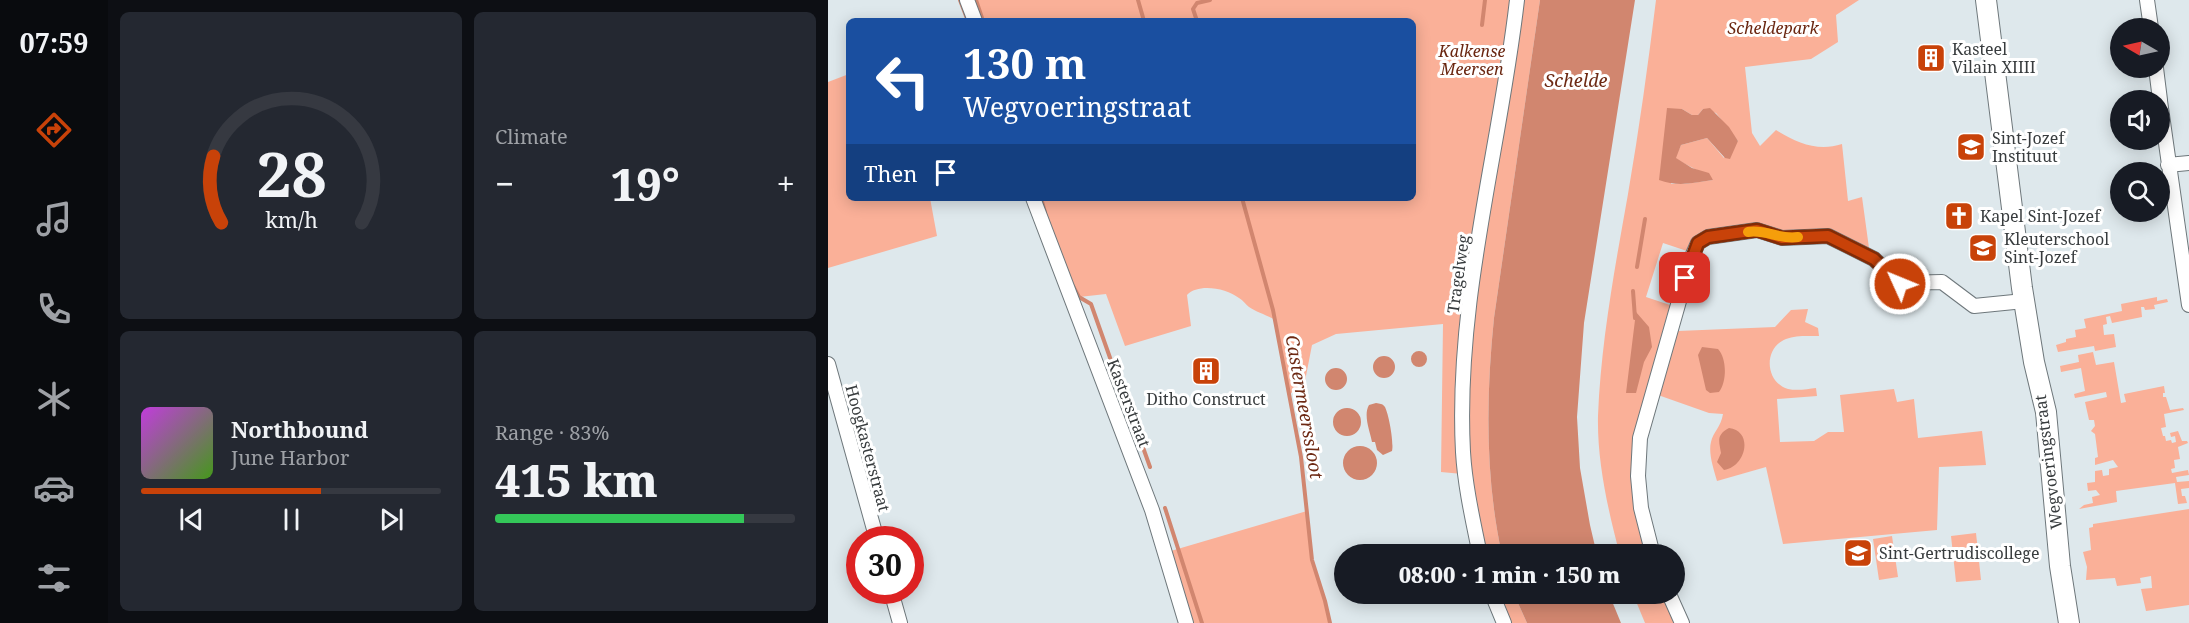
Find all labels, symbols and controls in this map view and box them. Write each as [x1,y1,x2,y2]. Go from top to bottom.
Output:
park label: Scheldepark [1727,17,1819,39]
north arrow [2110,18,2170,78]
map controls [2110,18,2170,222]
text: 07:59 [19,24,89,61]
text: 130 m [963,34,1087,91]
place label: Kasteel Vilain XIIII [1952,38,2036,78]
park label: Kalkense Meersen [1438,40,1506,80]
icon: left [864,42,942,120]
building icon: Kasteel Vilain XIIII [1915,42,1947,74]
water label: Schelde [1545,68,1608,92]
text: Wegvoeringstraat [963,88,1191,125]
button: sound [2110,90,2170,150]
icon: directions [33,109,75,151]
text: Climate [495,123,568,150]
place label: Sint-Jozef Instituut [1992,127,2066,167]
text: 28 [256,130,326,215]
school or university icon: Sint-Jozef Instituut [1955,131,1987,163]
text: 19° [611,153,680,214]
icon: arrive [929,156,962,189]
text: Then [864,158,917,188]
text: − [495,161,514,206]
text: + [777,161,795,206]
button: search [2110,162,2170,222]
icon: music [33,198,75,240]
church icon: Kapel Sint-Jozef [1943,200,1975,232]
text: km/h [265,205,318,234]
place label: Kapel Sint-Jozef [1980,205,2102,227]
place label: Kleuterschool Sint-Jozef [2004,228,2109,268]
school or university icon: Kleuterschool Sint-Jozef [1967,232,1999,264]
street label: Tragelweg [1442,233,1474,315]
pin [1659,252,1710,303]
position arrow [1868,252,1932,316]
icon: arrive [1668,261,1701,294]
icon: phone [33,288,75,330]
water label: Castermeerssloot [1281,333,1330,481]
building icon: Ditho Construct [1190,355,1222,387]
street label: Kasterstraat [1102,356,1156,451]
icon: climate [33,378,75,420]
street label: Hoogkasterstraat [840,382,896,514]
place label: Ditho Construct [1146,388,1266,410]
street label: Wegvoeringstraat [2029,393,2067,530]
text: Northbound [231,414,368,444]
text: Range · 83% [495,419,609,446]
text: June Harbor [231,444,349,471]
text: 415 km [495,449,658,510]
icon: car [33,467,75,509]
icon: previous [175,503,208,536]
icon: pause [275,503,308,536]
icon: next [375,503,408,536]
speed limit sign: 30 [846,526,924,604]
school or university icon: Sint-Gertrudiscollege [1842,537,1874,569]
place label: Sint-Gertrudiscollege [1879,542,2040,564]
icon: filters [33,557,75,599]
text: 08:00 · 1 min · 150 m [1399,559,1620,589]

